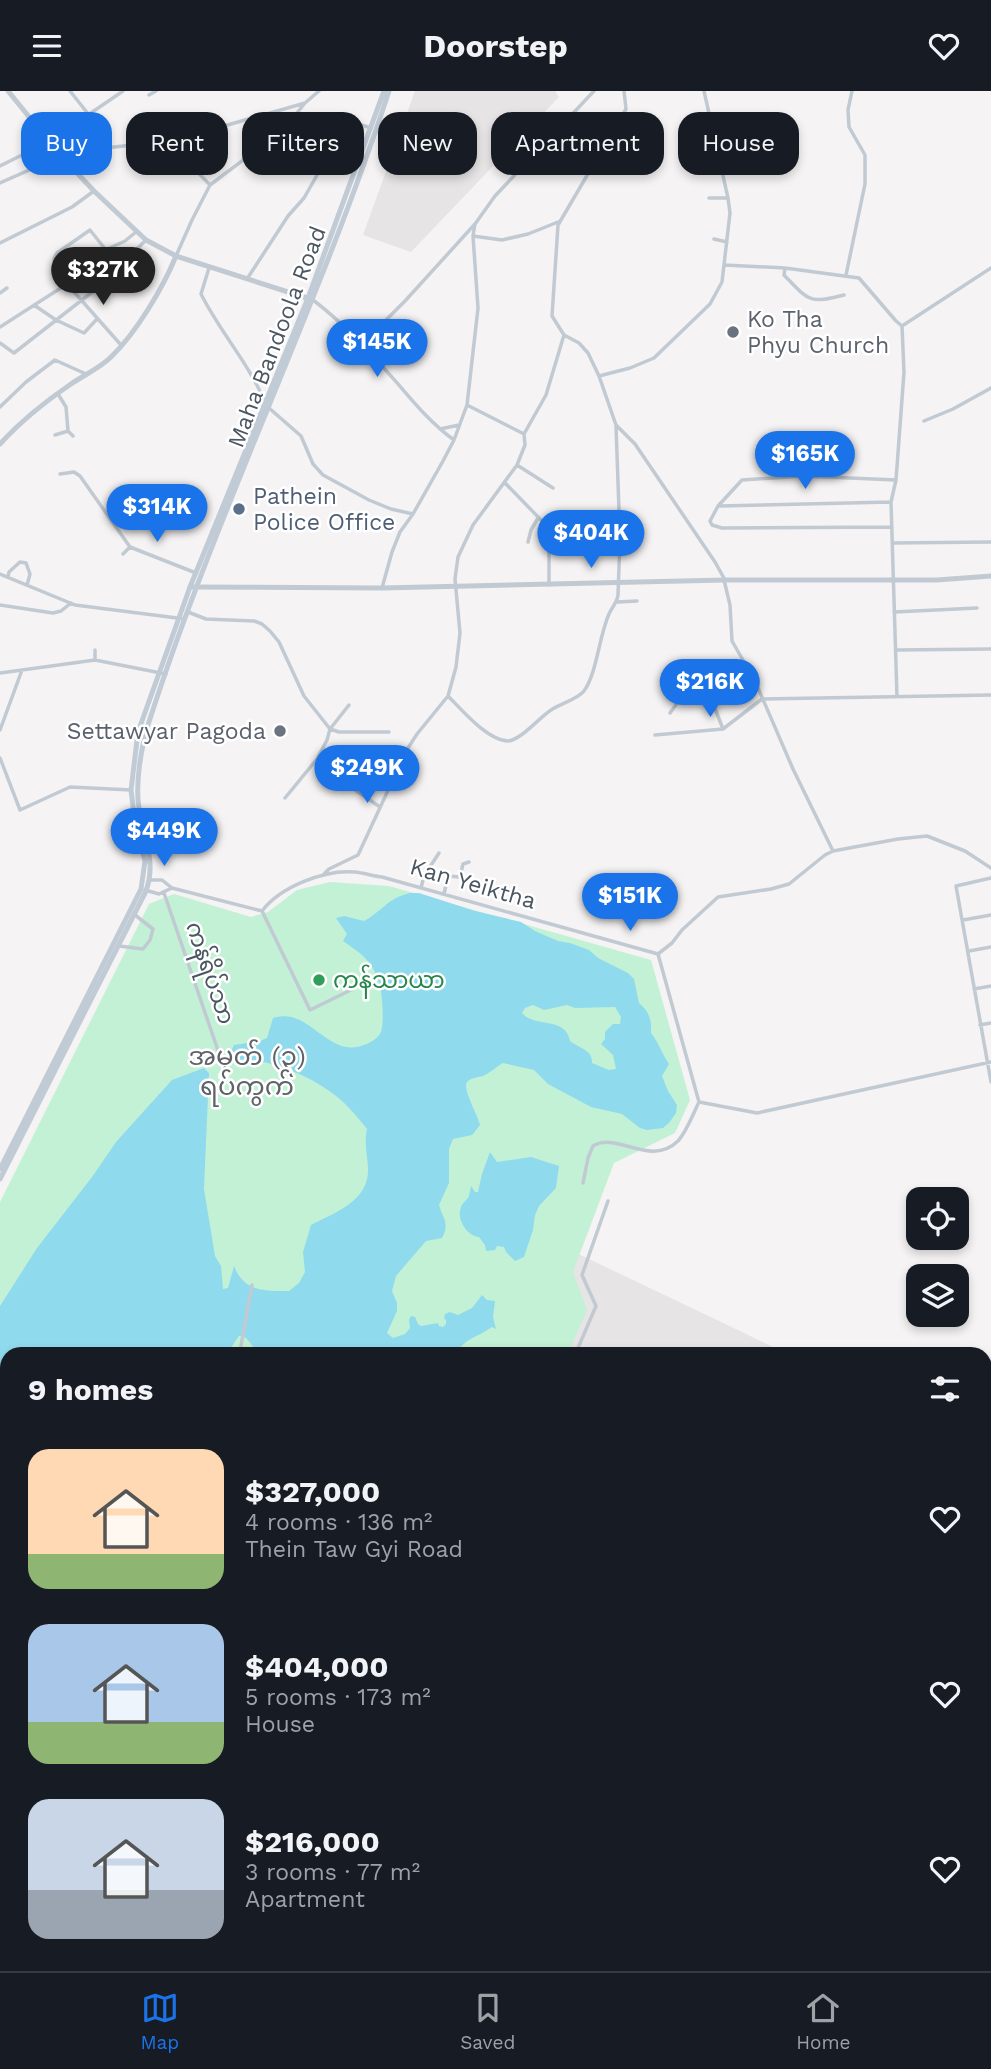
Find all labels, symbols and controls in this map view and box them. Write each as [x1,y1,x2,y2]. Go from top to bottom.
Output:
icon: menu [28,27,66,65]
text: Doorstep [423,27,568,65]
icon: heart [925,27,963,65]
chip: Buy [21,112,112,175]
chip: Rent [126,112,228,175]
chip: Filters [242,112,364,175]
chip: New [378,112,477,175]
chip: Apartment [491,112,664,175]
chip: House [678,112,799,175]
street label: Maha Bandoola Road [222,223,332,451]
pin: $327K [54,247,152,307]
text: $327K [67,256,139,283]
place label: Ko Tha Phyu Church [747,306,889,359]
pin: $145K [328,320,426,379]
marker: Ko Tha Phyu Church [725,324,741,340]
text: $145K [343,328,411,355]
pin: $165K [756,431,854,491]
text: $165K [771,440,839,467]
place label: Pathein Police Office [253,483,395,536]
pin: $314K [108,484,206,544]
text: $314K [122,493,192,520]
marker: Pathein Police Office [231,501,247,517]
pin: $404K [542,511,640,570]
text: $404K [553,519,629,546]
pin: $216K [661,659,759,719]
text: $216K [676,668,744,695]
place label: Settawyar Pagoda [67,718,266,745]
marker: Settawyar Pagoda [272,723,288,739]
pin: $249K [318,745,416,805]
text: $249K [330,754,404,781]
pin: $449K [115,809,213,868]
text: $449K [127,817,201,844]
street label: Kan Yeiktha [407,853,539,915]
pin: $151K [581,873,679,933]
text: $151K [598,882,662,909]
street label: ကန်ရိပ်သာ [175,917,243,1029]
place label: ကန်သာယာ [333,964,445,999]
marker: ကန်သာယာ [311,972,327,988]
district label: အမှတ် (၃) ရပ်ကွက် [188,1039,306,1107]
map controls [906,1187,969,1327]
button: locate [906,1187,969,1250]
button: layers [906,1264,969,1327]
icon: filters [926,1370,964,1408]
text: 9 homes [28,1372,153,1407]
text: $327,000 [245,1474,380,1509]
icon: home [84,1477,168,1561]
icon: heart [926,1500,964,1538]
text: 4 rooms · 136 m² [245,1509,433,1536]
text: Thein Taw Gyi Road [245,1536,463,1563]
text: $404,000 [245,1649,389,1684]
icon: home [84,1652,168,1736]
icon: heart [926,1675,964,1713]
text: 5 rooms · 173 m² [245,1684,431,1711]
text: House [245,1711,315,1738]
text: $216,000 [245,1824,380,1859]
icon: home [84,1827,168,1911]
icon: heart [926,1850,964,1888]
text: 3 rooms · 77 m² [245,1859,420,1886]
text: Apartment [245,1886,365,1913]
tab: Map [140,1989,179,2054]
tab: Saved [460,1989,515,2054]
tab: Home [796,1989,851,2054]

